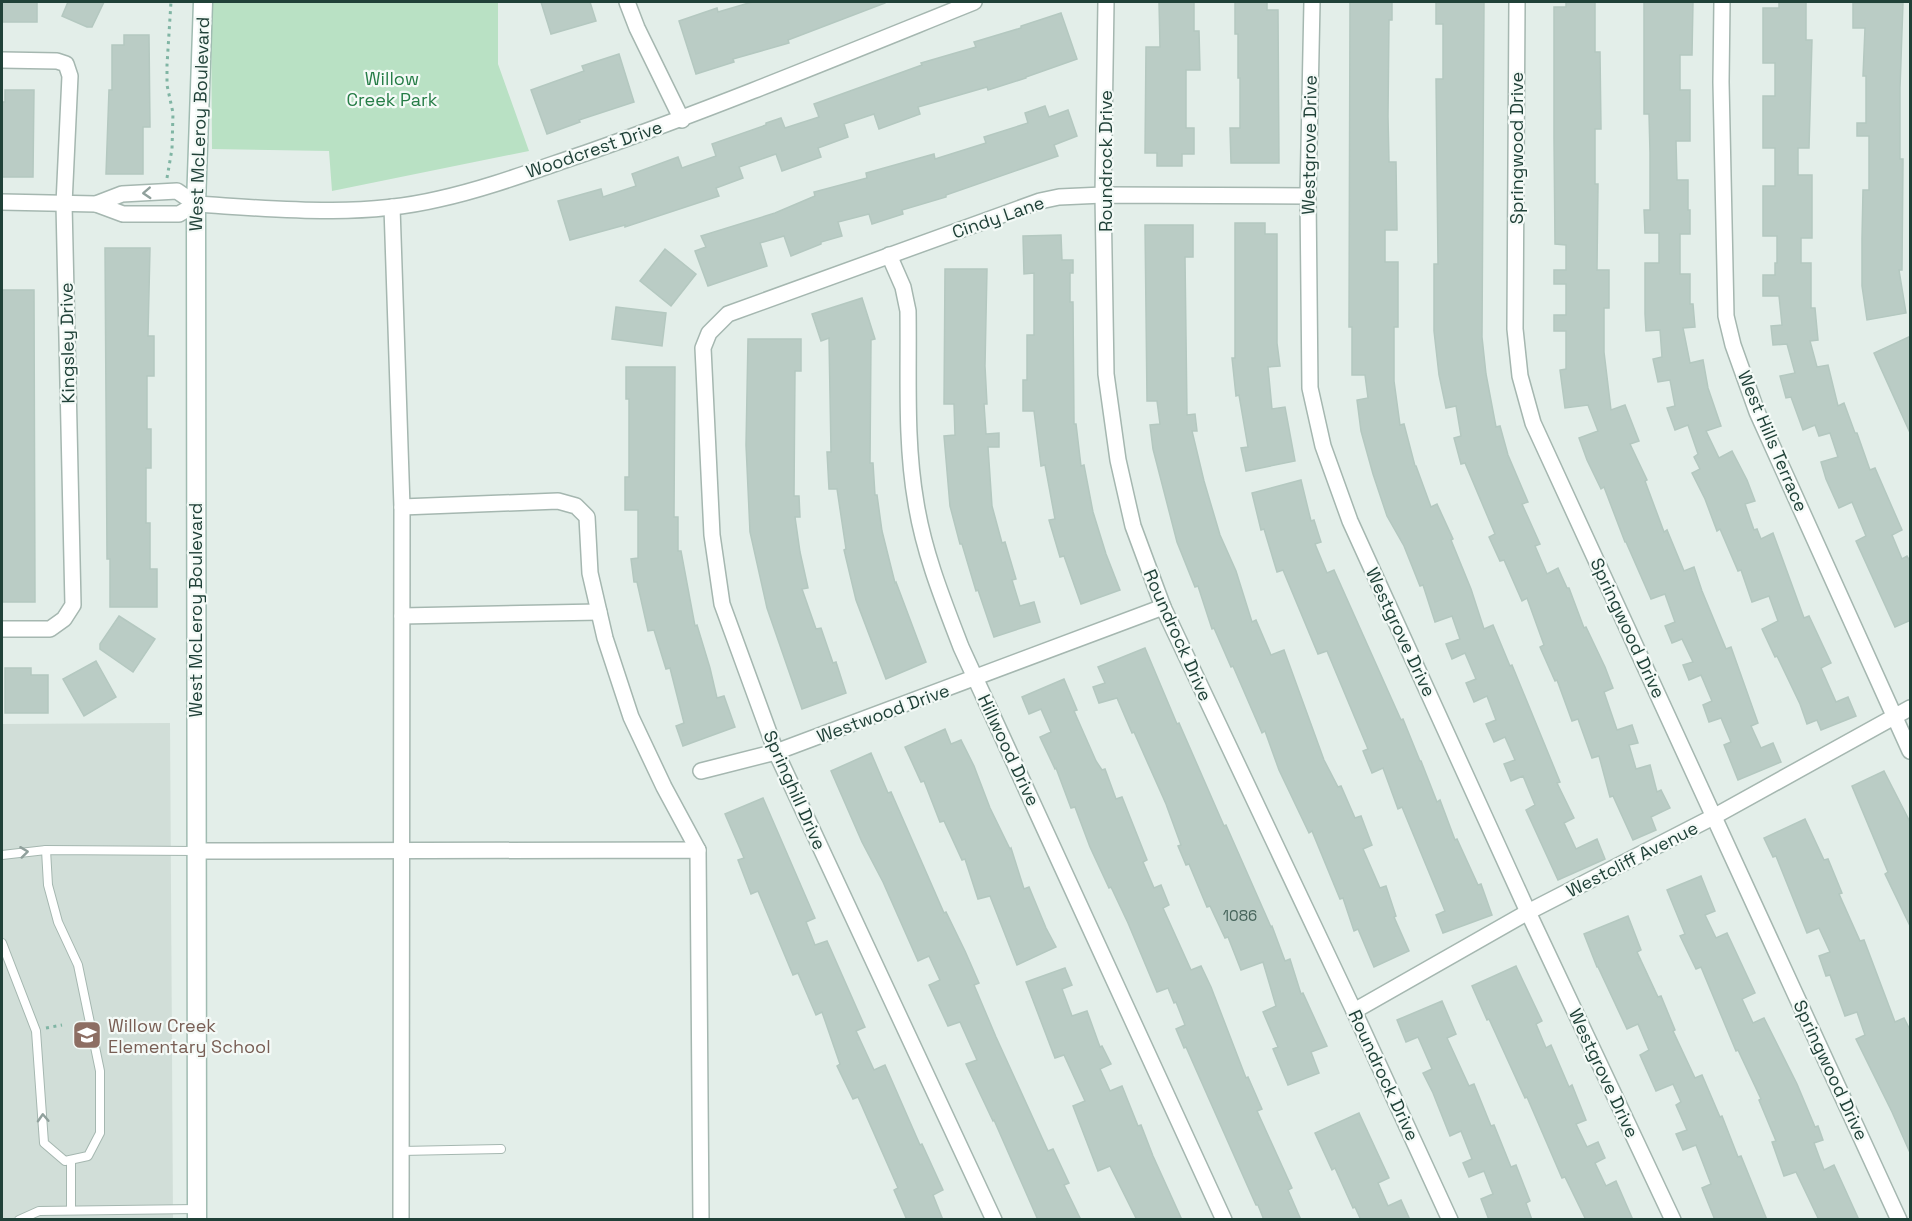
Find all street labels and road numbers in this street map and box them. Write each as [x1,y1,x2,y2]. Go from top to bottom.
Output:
street label: West McLeroy Boulevard [184,16,214,232]
street label: Springwood Drive [1505,72,1528,224]
street label: Westgrove Drive [1296,75,1322,215]
street label: Roundrock Drive [1094,90,1117,232]
street label: Woodcrest Drive [523,115,665,183]
street label: Cindy Lane [949,190,1047,244]
street label: Kingsley Drive [54,282,80,404]
street label: West Hills Terrace [1733,367,1813,515]
street label: West McLeroy Boulevard [184,503,207,717]
street label: Springwood Drive [1585,554,1671,702]
street label: Westgrove Drive [1361,564,1441,700]
street label: Roundrock Drive [1139,566,1217,704]
street label: Westwood Drive [814,678,952,748]
street label: Hillwood Drive [973,690,1045,810]
street label: Springhill Drive [758,727,832,853]
street label: Westcliff Avenue [1562,816,1702,902]
street label: Springwood Drive [1788,996,1874,1144]
street label: Westgrove Drive [1564,1005,1644,1141]
street label: Roundrock Drive [1344,1006,1424,1144]

